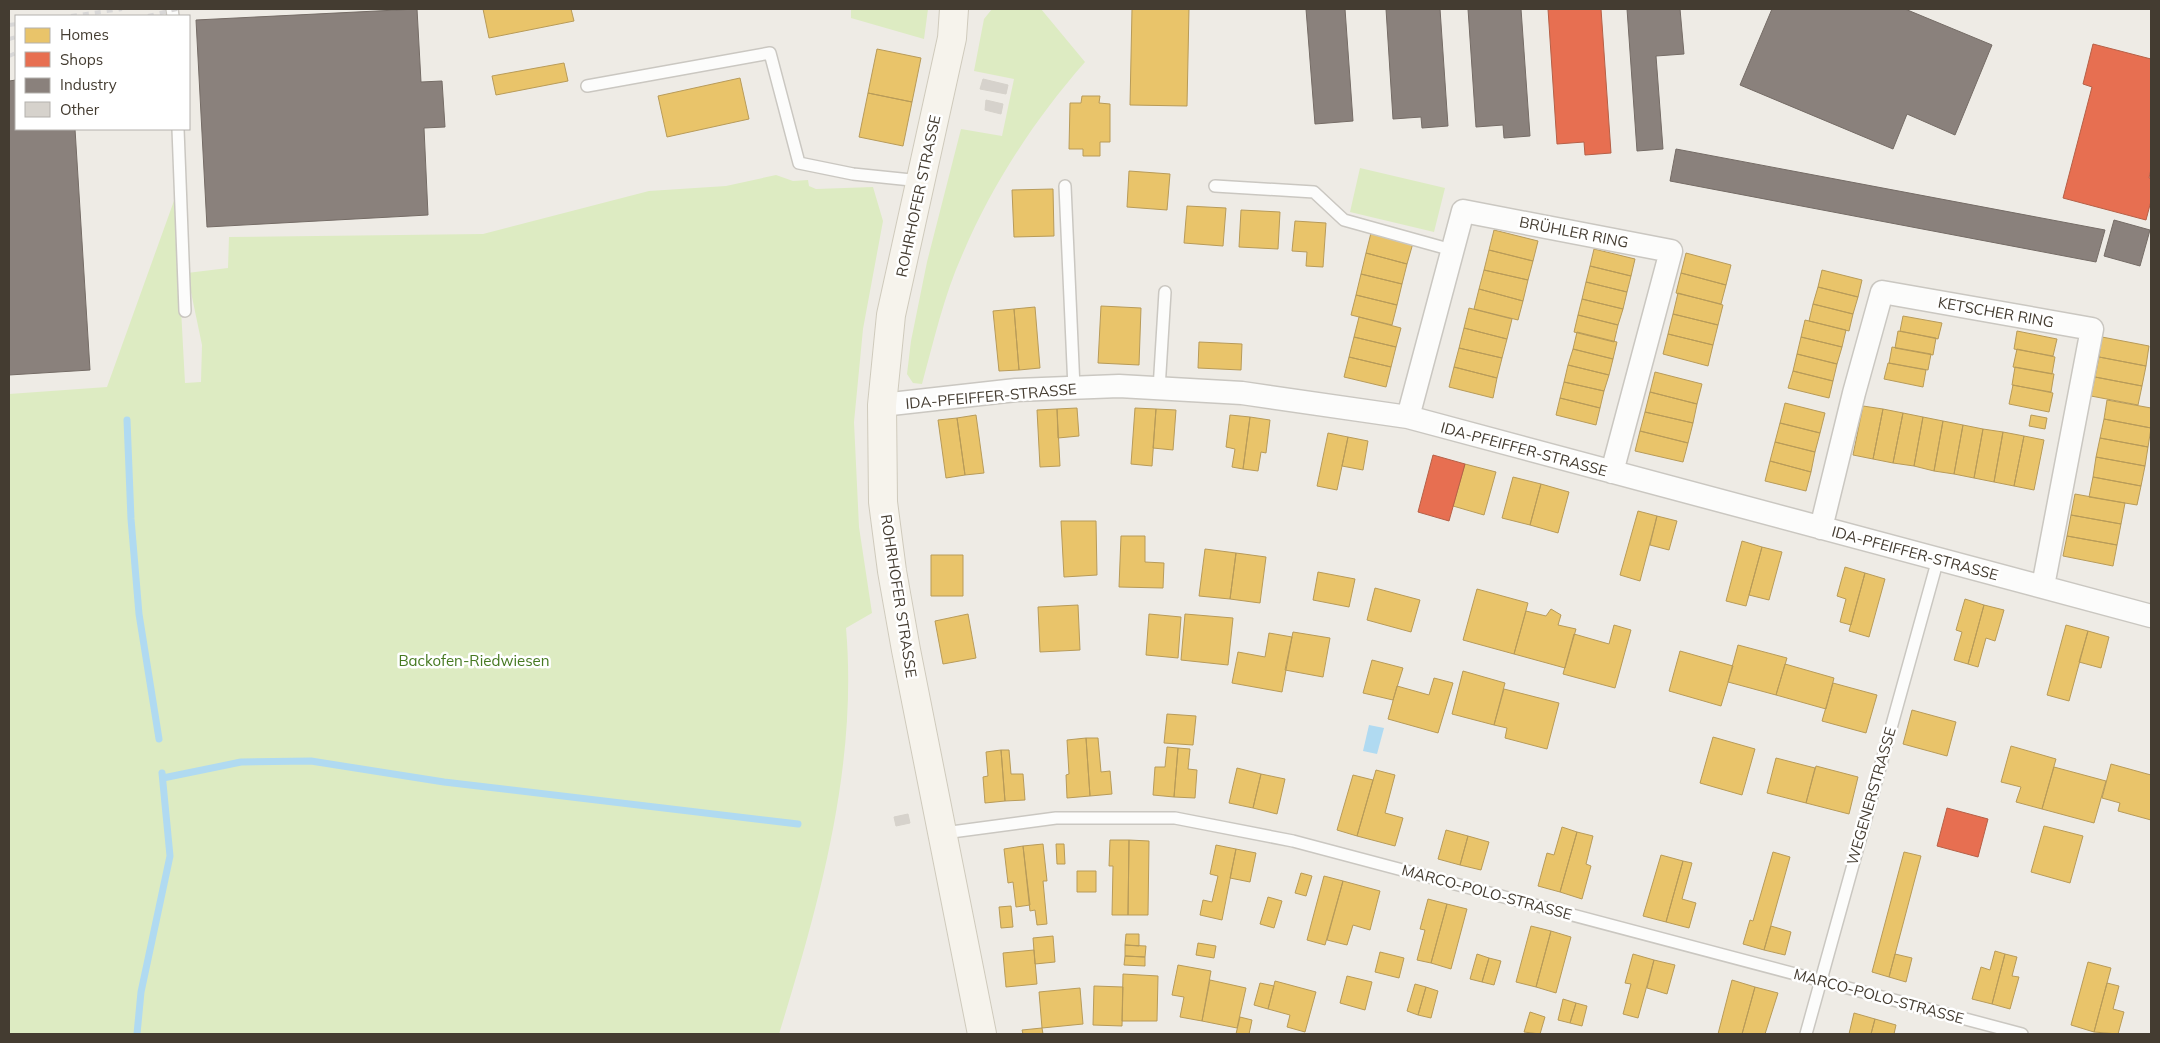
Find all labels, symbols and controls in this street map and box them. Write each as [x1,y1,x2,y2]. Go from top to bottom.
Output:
legend [15,15,190,130]
text: Homes [60,25,109,44]
text: Shops [60,50,103,69]
text: Industry [60,75,117,94]
text: Other [60,100,100,119]
street label: ROHRHOFER STRASSE [892,113,945,279]
street label: BRÜHLER RING [1518,212,1630,252]
street label: KETSCHER RING [1937,292,2055,332]
street label: IDA-PFEIFFER-STRASSE [905,379,1078,413]
street label: IDA-PFEIFFER-STRASSE [1439,418,1610,480]
street label: ROHRHOFER STRASSE [877,513,921,679]
street label: IDA-PFEIFFER-STRASSE [1830,522,2001,584]
park label: Backofen-Riedwiesen [398,651,550,670]
street label: WEGENERSTRASSE [1842,725,1900,867]
street label: MARCO-POLO-STRASSE [1400,860,1574,924]
street label: MARCO-POLO-STRASSE [1792,964,1966,1028]

